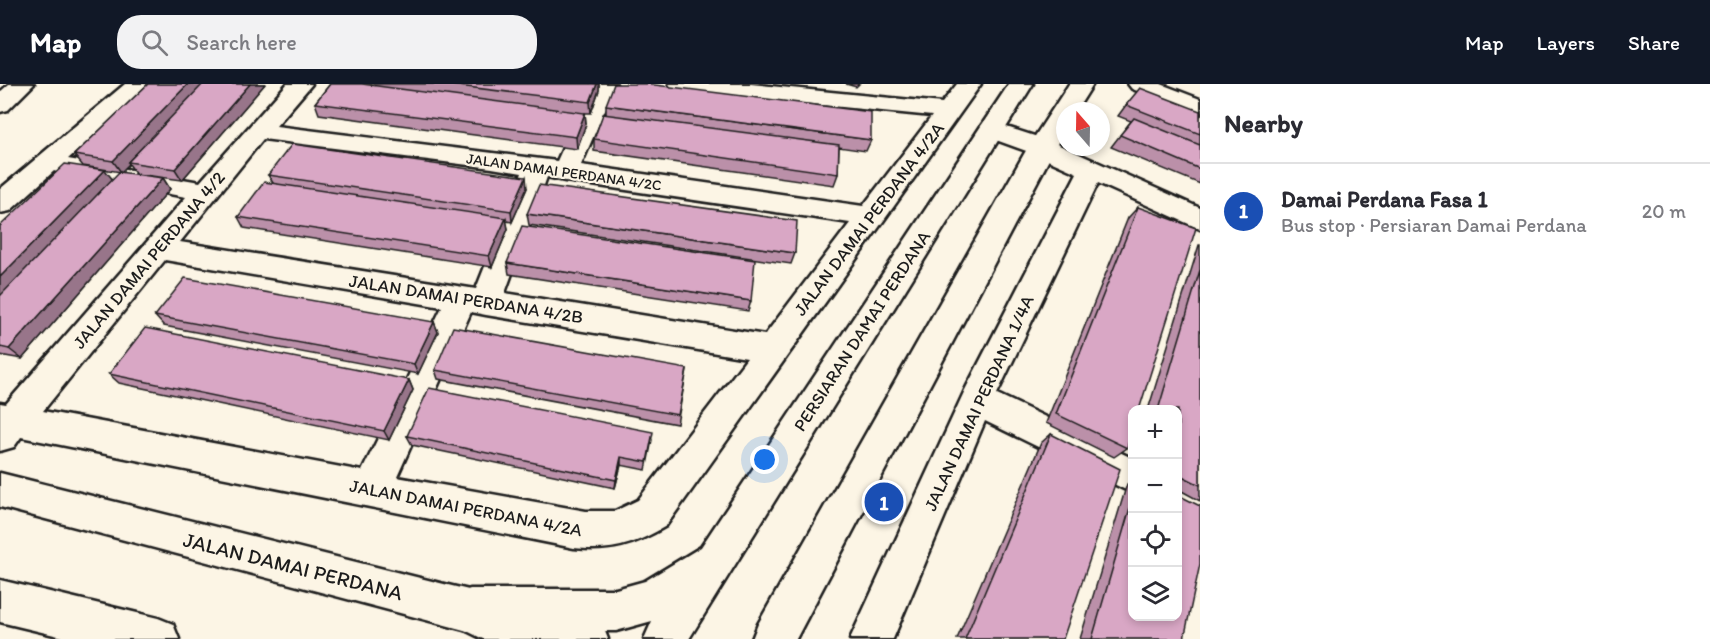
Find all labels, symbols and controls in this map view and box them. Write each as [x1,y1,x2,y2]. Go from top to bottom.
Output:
search box [117,15,537,69]
text: Map [30,25,81,59]
icon: search [138,26,171,59]
text: Search here [186,29,297,56]
text: Map [1465,30,1504,55]
text: Layers [1537,30,1595,55]
text: Share [1628,30,1680,55]
north arrow [1056,102,1110,156]
text: Nearby [1224,107,1303,139]
street label: JALAN DAMAI PERDANA 4/2A [789,118,949,320]
street label: JALAN DAMAI PERDANA 4/2C [465,149,663,195]
street label: JALAN DAMAI PERDANA 4/2 [68,166,230,353]
text: Damai Perdana Fasa 1 [1281,186,1488,213]
text: 1 [1239,199,1248,223]
text: 20 m [1642,199,1686,223]
text: Bus stop · Persiaran Damai Perdana [1281,213,1587,237]
street label: PERSIARAN DAMAI PERDANA [789,226,935,435]
street label: JALAN DAMAI PERDANA 4/2B [347,270,585,328]
street label: JALAN DAMAI PERDANA 1/4A [919,291,1039,514]
map controls [1128,405,1182,621]
button: + [1128,405,1182,459]
your location [750,445,779,474]
button: − [1128,459,1182,513]
street label: JALAN DAMAI PERDANA 4/2A [348,475,585,541]
pin: 1 [864,480,904,524]
button: locate [1128,513,1182,567]
street label: JALAN DAMAI PERDANA [181,527,406,605]
button: layers [1128,567,1182,621]

